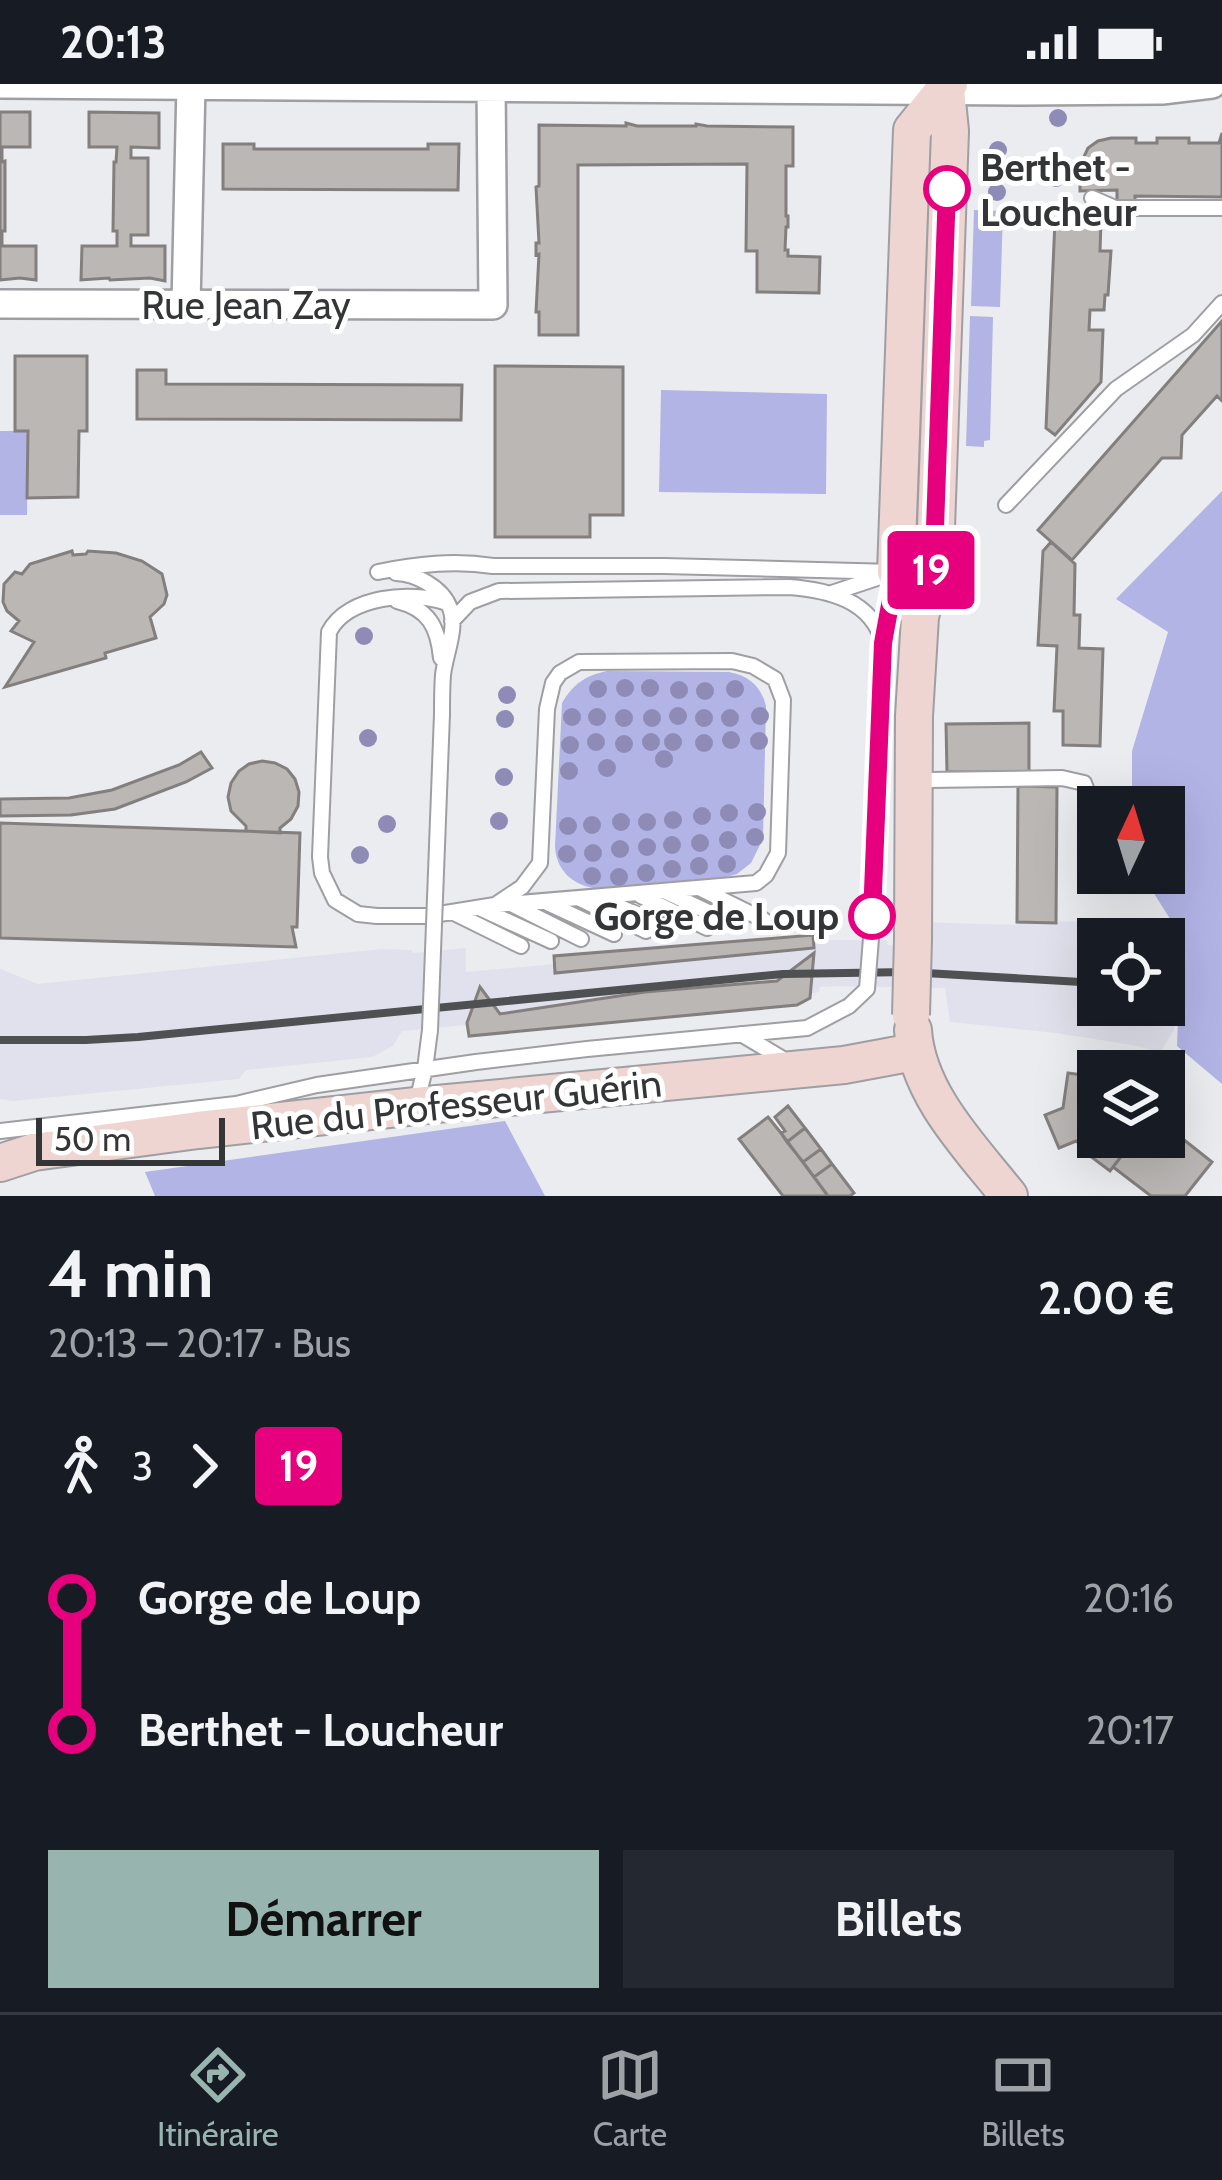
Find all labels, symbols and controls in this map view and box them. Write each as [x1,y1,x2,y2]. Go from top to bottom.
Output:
text: 20:13 [60,15,166,69]
place label: Berthet - Loucheur [980,143,1137,236]
marker: Berthet - Loucheur [925,167,969,211]
street label: Rue Jean Zay [141,281,351,329]
line badge: 19 [877,531,985,609]
text: 19 [911,544,951,596]
north arrow [1077,786,1185,894]
map controls [1077,786,1185,1158]
place label: Gorge de Loup [594,892,839,940]
marker: Gorge de Loup [850,894,894,938]
button: locate [1077,918,1185,1026]
button: layers [1077,1050,1185,1158]
street label: Rue du Professeur Guérin [248,1059,664,1149]
scale bar [36,1112,225,1165]
text: 50 m [54,1119,131,1159]
text: 4 min [48,1233,213,1314]
text: 2.00 € [1038,1271,1174,1325]
text: 20:13 – 20:17 · Bus [48,1319,351,1367]
icon: walk [48,1433,114,1499]
icon: forward [171,1433,237,1499]
text: 19 [279,1440,318,1492]
text: 3 [132,1442,153,1490]
text: Gorge de Loup [138,1571,421,1625]
text: 20:16 [1083,1574,1174,1622]
text: Berthet - Loucheur [138,1703,503,1757]
text: 20:17 [1086,1706,1174,1754]
button: Démarrer [48,1850,599,1988]
button: Billets [623,1850,1174,1988]
tab: Itinéraire [157,2042,279,2154]
tab: Carte [593,2042,667,2154]
tab: Billets [981,2042,1065,2154]

